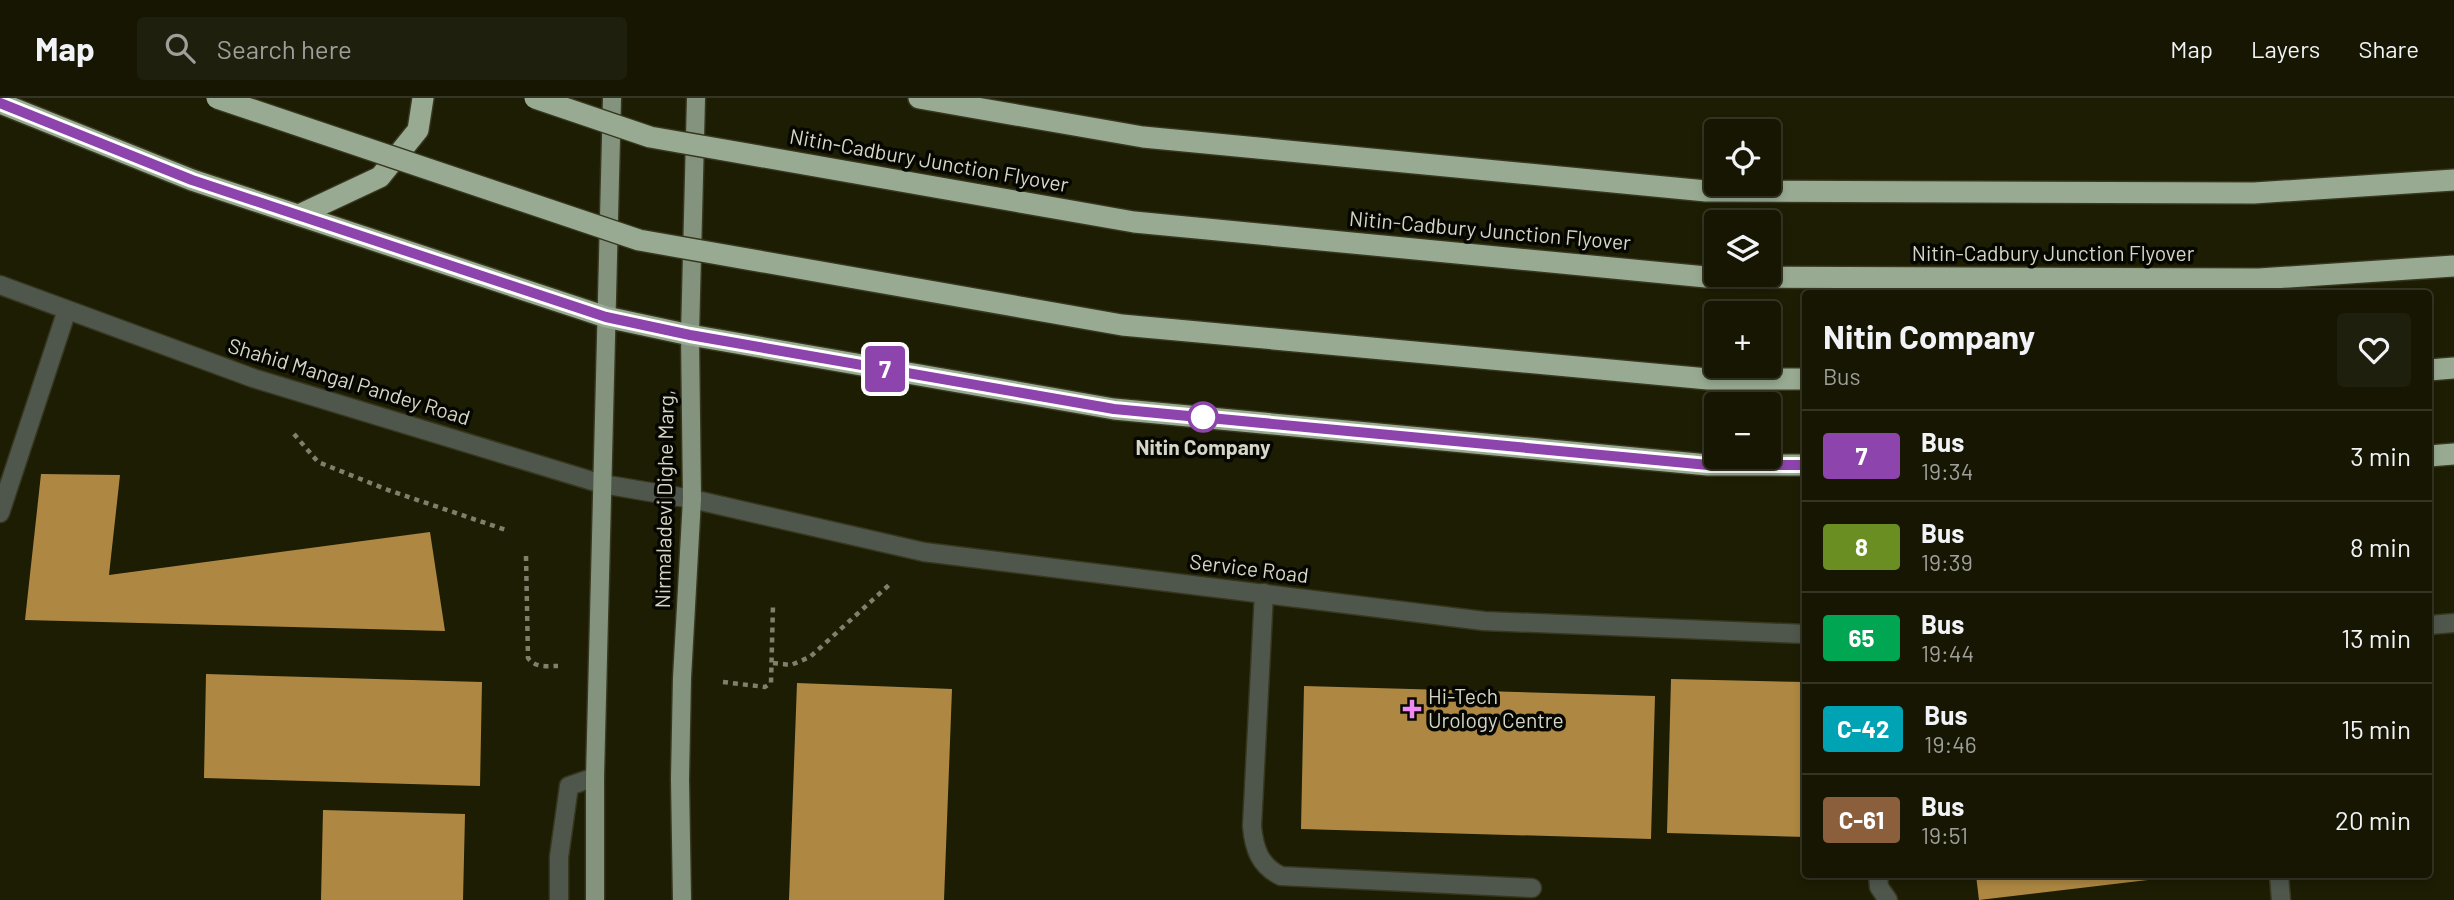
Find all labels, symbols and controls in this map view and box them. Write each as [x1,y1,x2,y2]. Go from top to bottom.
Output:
search box [137,17,627,80]
text: Map [35,28,95,68]
icon: search [161,29,199,67]
text: Search here [217,33,352,64]
text: Map [2170,34,2213,63]
text: Layers [2251,34,2320,63]
text: Share [2358,34,2419,63]
map controls [1704,119,1781,469]
button: locate [1704,119,1781,196]
street label: Nitin-Cadbury Junction Flyover [788,123,1071,196]
street label: Nitin-Cadbury Junction Flyover [1348,205,1632,254]
button: layers [1704,210,1781,287]
street label: Nitin-Cadbury Junction Flyover [1912,240,2195,265]
button: + [1704,301,1781,378]
button: heart [2337,313,2411,387]
text: Nitin Company [1823,316,2035,356]
street label: Shahid Mangal Pandey Road [225,332,473,429]
line badge: 7 [862,346,908,392]
text: 7 [879,354,891,383]
text: Bus [1823,362,1861,390]
street label: Nirmaladevi Dighe Marg, [649,389,678,609]
button: − [1704,392,1781,469]
marker: Nitin Company [1188,402,1218,432]
text: Bus [1921,426,1964,457]
place label: Nitin Company [1136,434,1271,459]
text: 3 min [2350,440,2411,471]
text: 7 [1856,441,1867,470]
text: 19:34 [1921,457,1973,485]
text: Bus [1921,517,1964,548]
text: 8 min [2350,531,2411,562]
text: 8 [1855,532,1868,561]
street label: Service Road [1188,548,1310,587]
text: 19:39 [1921,548,1973,576]
text: Bus [1921,608,1964,639]
text: 13 min [2341,622,2411,653]
text: 65 [1849,623,1874,652]
text: 19:44 [1921,639,1974,667]
place label: Hi-Tech Urology Centre [1428,683,1564,732]
marker: Hi-Tech Urology Centre [1402,699,1422,719]
text: Bus [1924,699,1968,730]
text: 15 min [2341,713,2411,744]
text: C-42 [1837,714,1889,743]
text: 19:46 [1924,730,1977,758]
text: Bus [1921,790,1964,821]
text: 20 min [2335,804,2411,835]
text: C-61 [1839,805,1884,834]
text: 19:51 [1921,821,1968,849]

